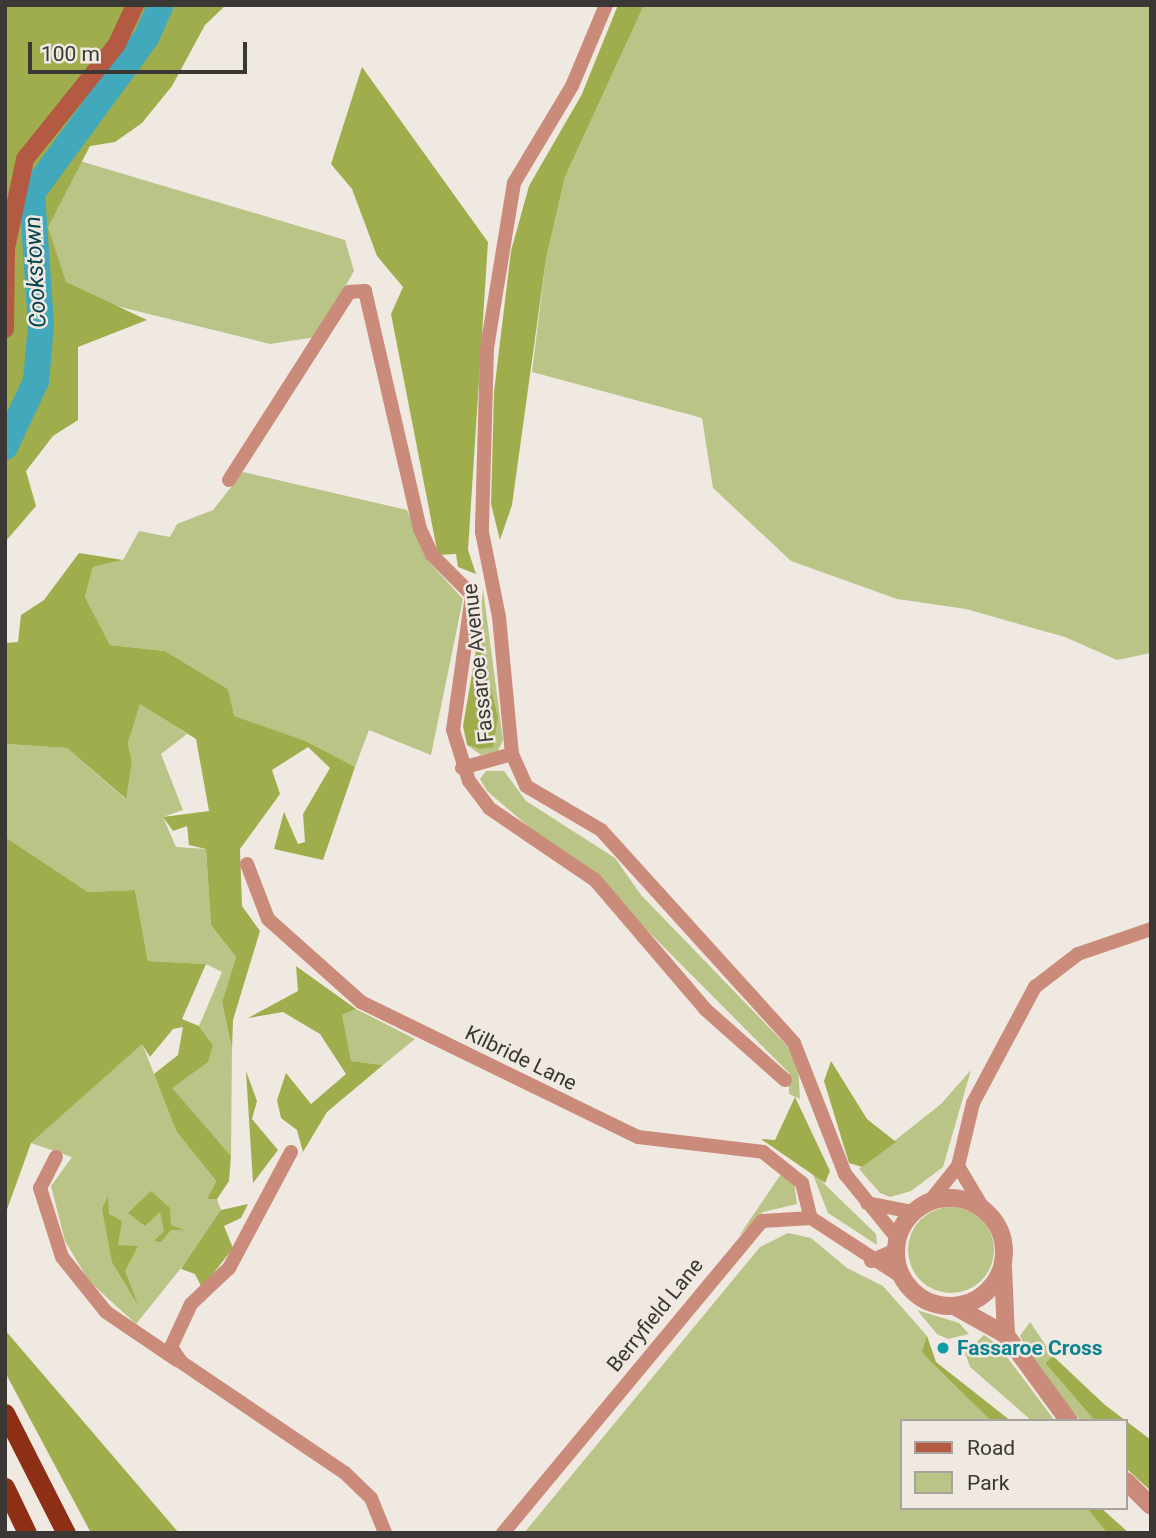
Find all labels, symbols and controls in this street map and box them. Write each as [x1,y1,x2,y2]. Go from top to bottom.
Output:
scale bar [32,28,250,72]
text: 100 m [41,42,100,66]
water label: Cookstown [19,216,53,328]
street label: Fassaroe Avenue [457,582,499,744]
street label: Kilbride Lane [461,1020,581,1096]
street label: Berryfield Lane [601,1253,709,1377]
place label: Fassaroe Cross [957,1335,1103,1361]
marker: Fassaroe Cross [935,1340,951,1356]
legend [900,1419,1128,1510]
text: Road [967,1436,1015,1460]
text: Park [967,1471,1009,1495]

